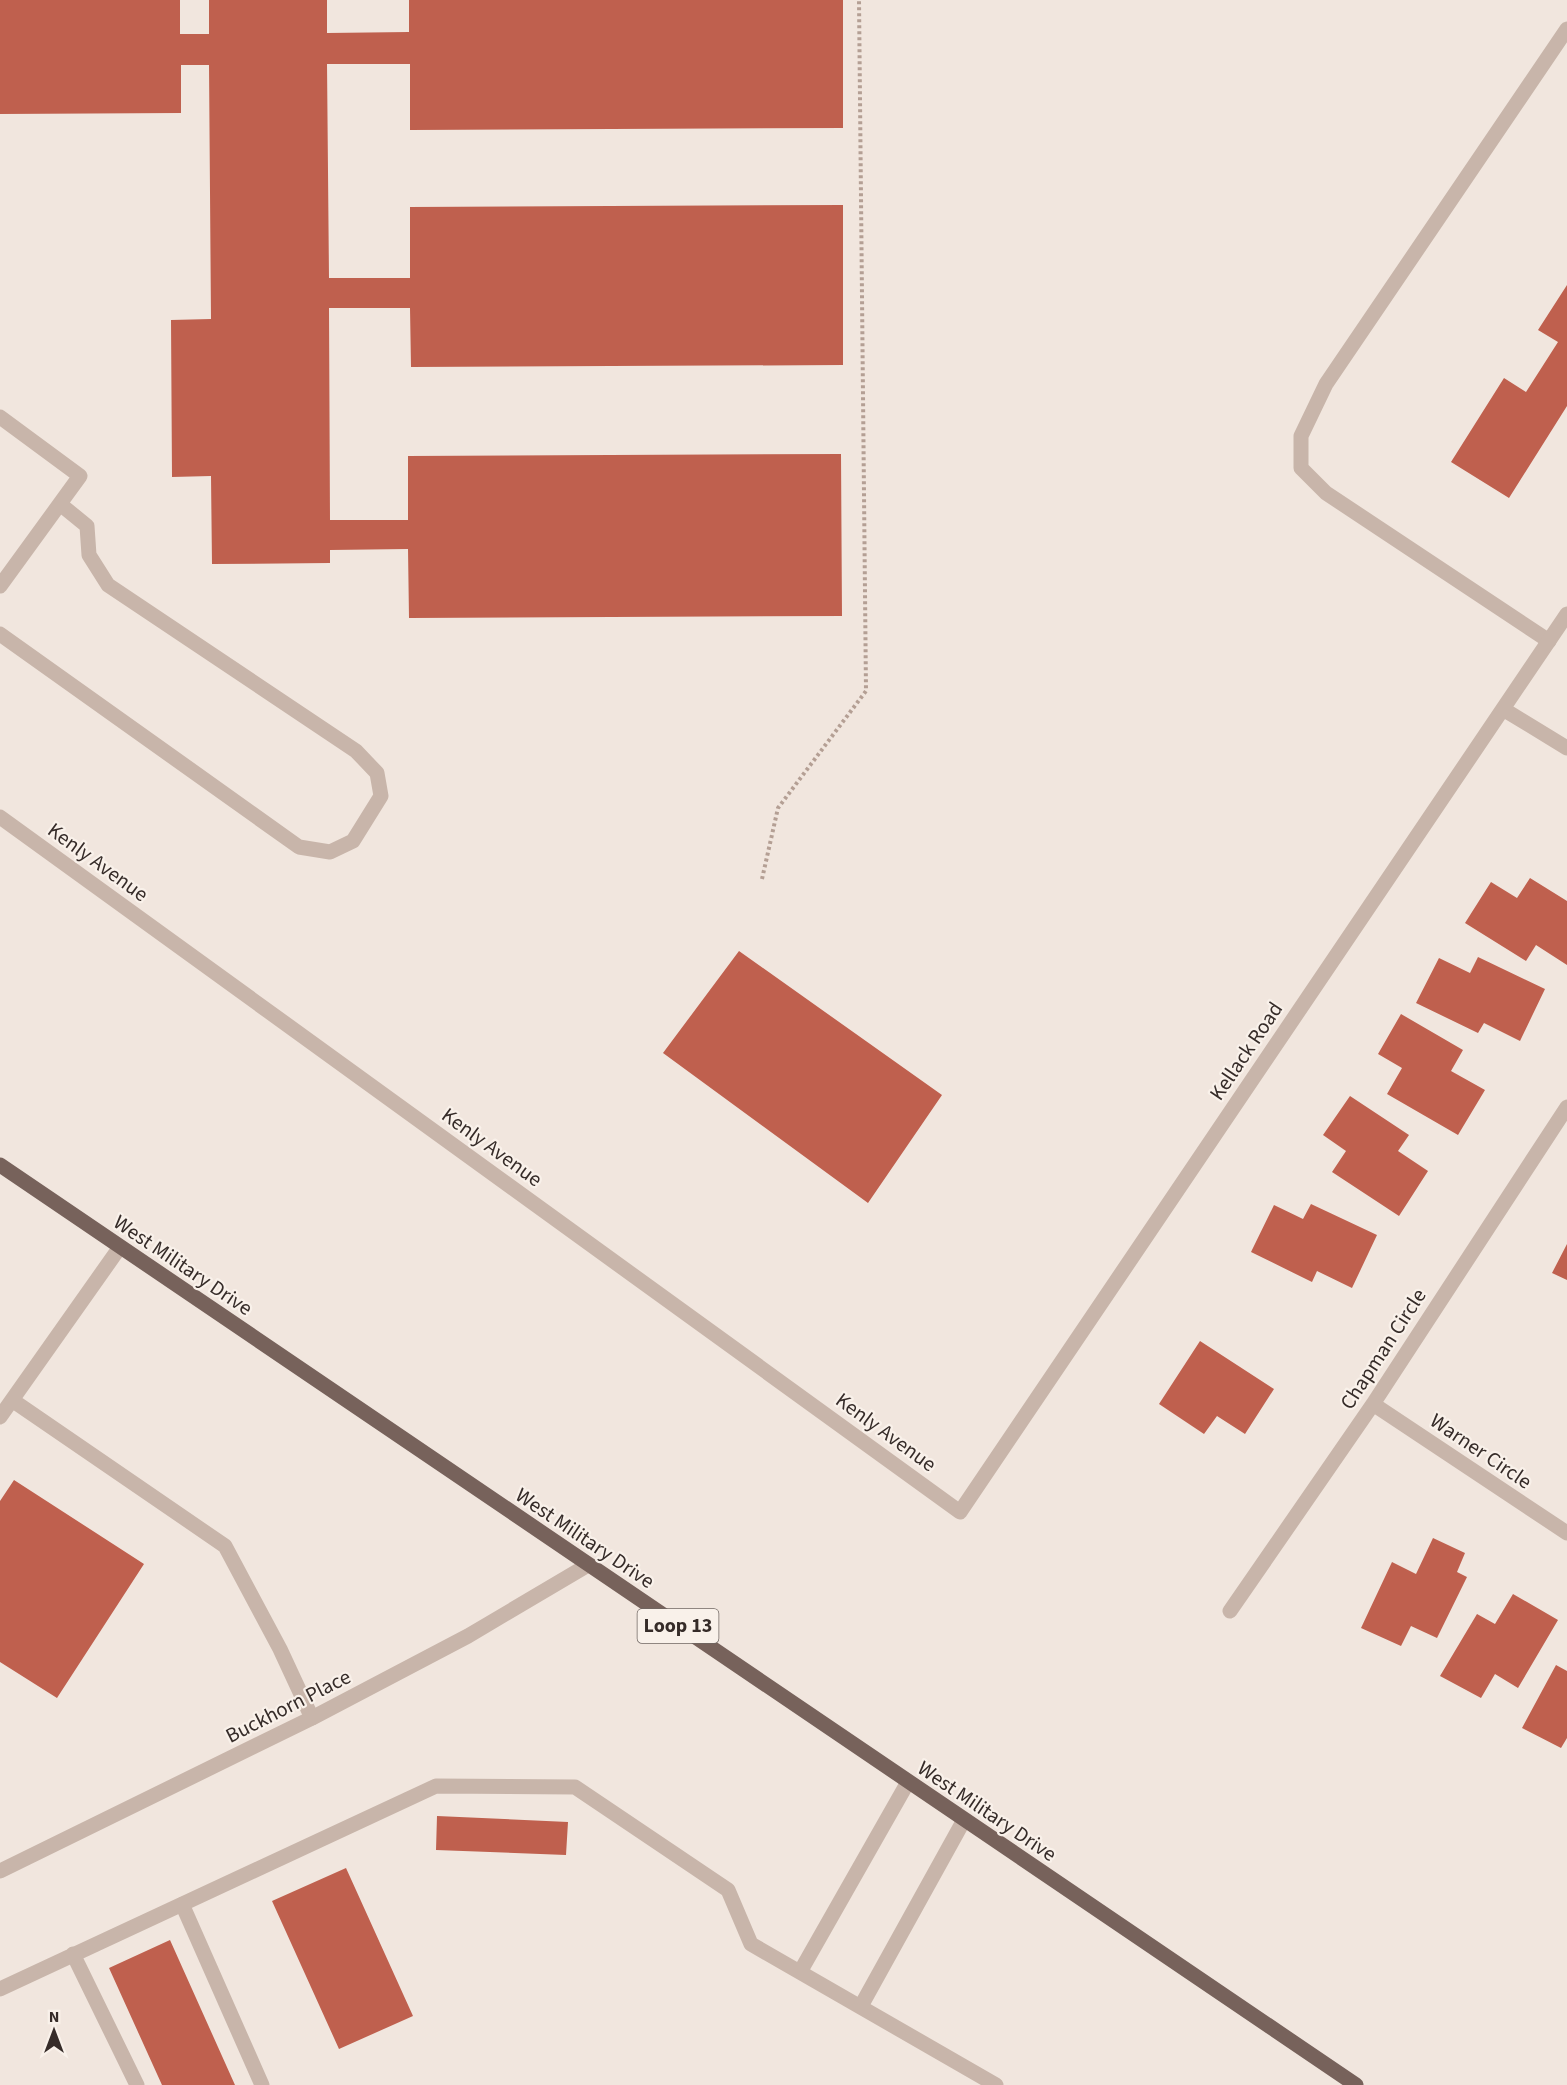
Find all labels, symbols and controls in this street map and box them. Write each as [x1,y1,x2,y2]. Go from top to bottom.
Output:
street label: Kenly Avenue [41,815,155,909]
street label: Kellack Road [1202,996,1290,1106]
street label: Kenly Avenue [435,1100,549,1194]
street label: West Military Drive [107,1207,259,1323]
street label: Chapman Circle [1333,1283,1433,1415]
street label: Kenly Avenue [829,1385,943,1479]
street label: Warner Circle [1424,1406,1538,1496]
street label: West Military Drive [509,1480,661,1596]
road number: Loop 13 [638,1609,718,1643]
street label: Buckhorn Place [220,1662,356,1750]
street label: West Military Drive [911,1753,1063,1869]
north arrow [24,2001,84,2061]
text: N [49,2006,59,2028]

